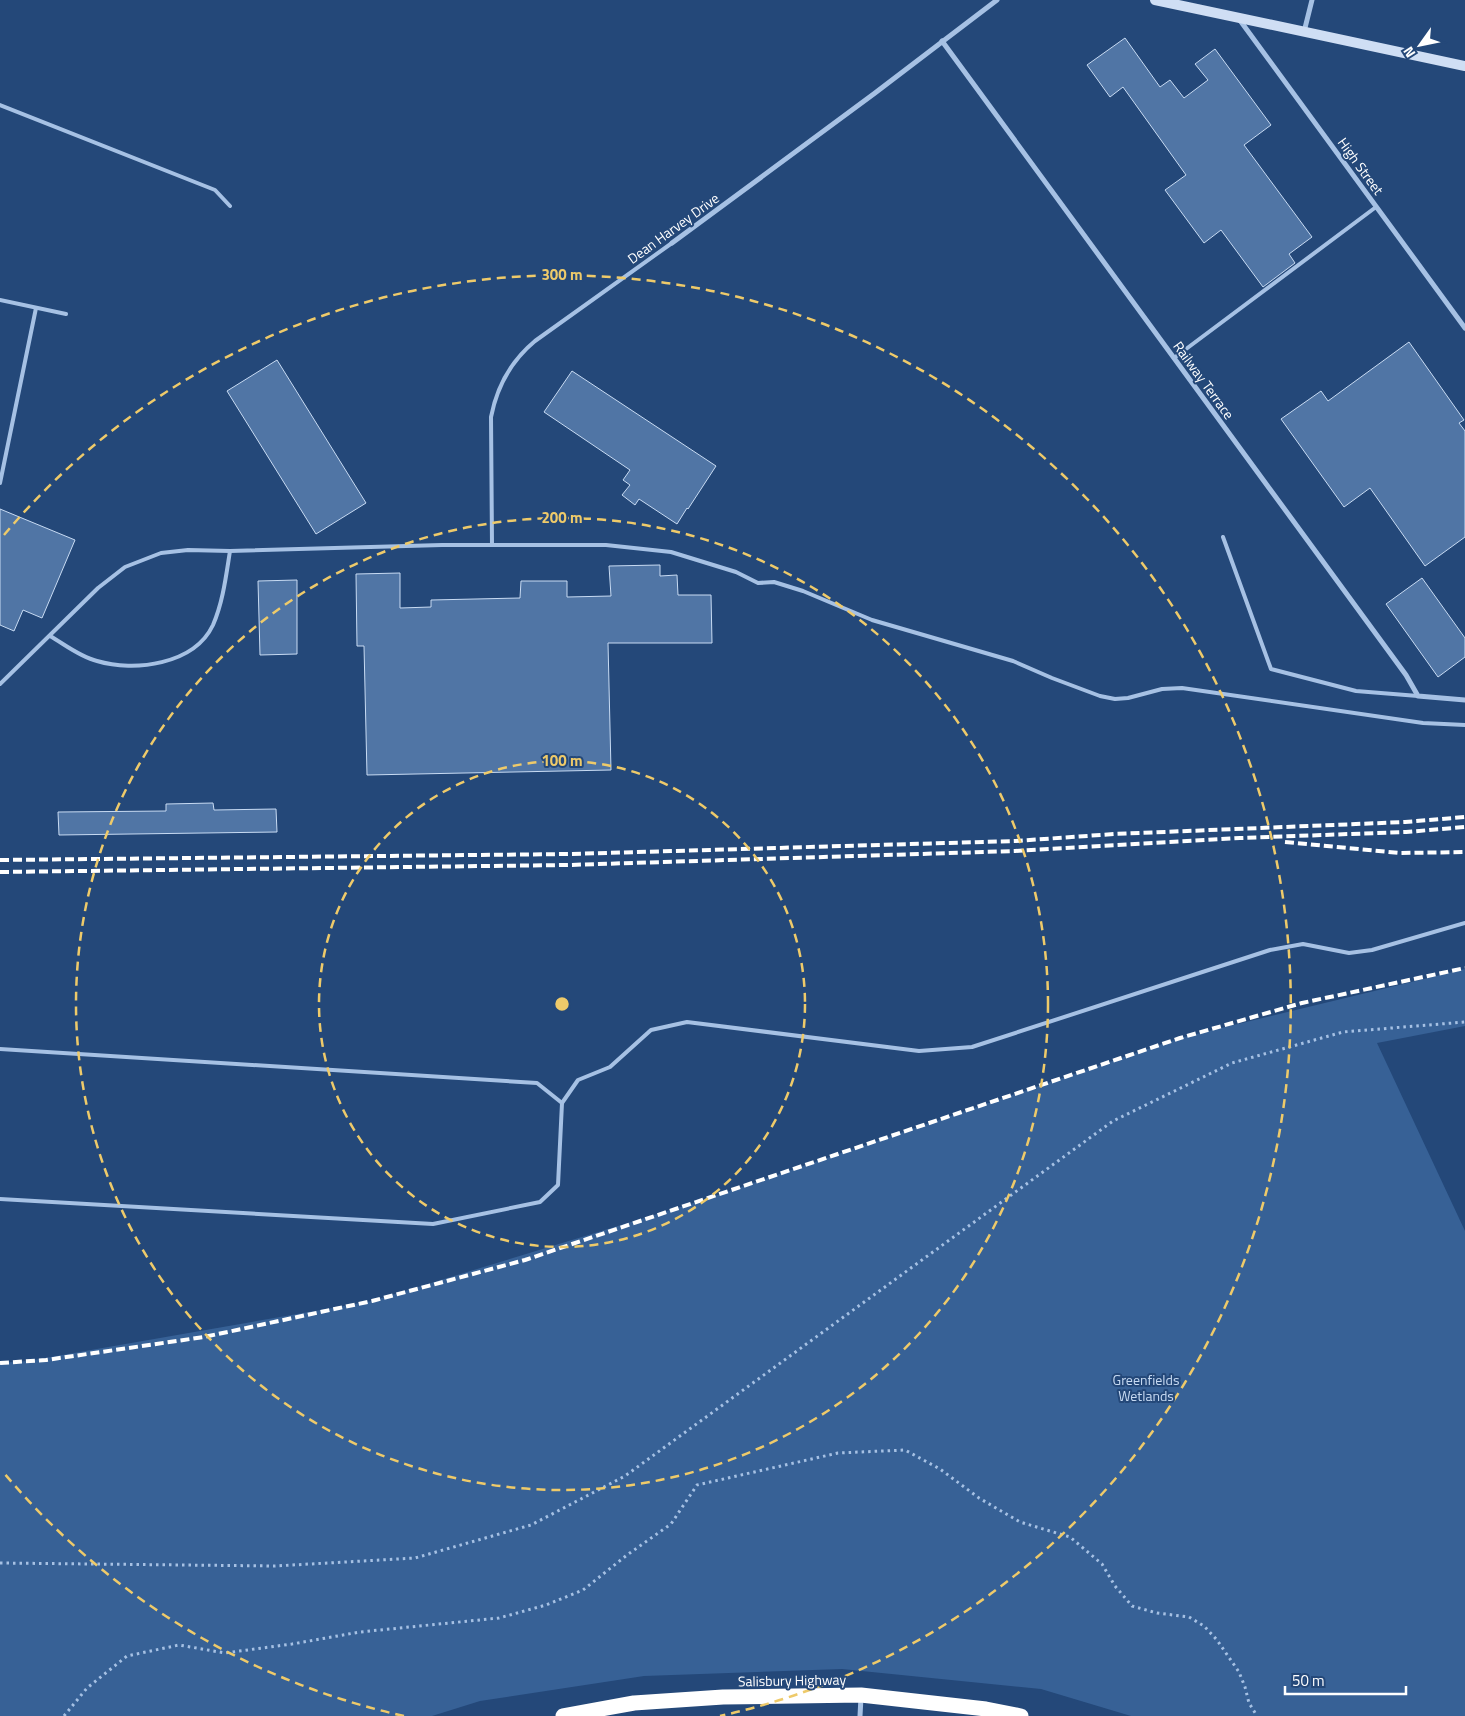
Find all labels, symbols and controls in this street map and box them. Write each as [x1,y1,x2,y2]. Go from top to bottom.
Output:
north arrow [1395,20,1445,70]
text: N [1397,43,1420,62]
street label: High Street [1333,133,1389,199]
street label: Dean Harvey Drive [623,187,723,269]
text: 300 m [541,263,583,286]
street label: Railway Terrace [1168,336,1240,424]
text: 200 m [541,506,583,529]
text: 100 m [541,749,583,772]
centre of rings [553,995,571,1013]
park label: Greenfields Wetlands [1113,1369,1179,1406]
scale bar [1285,1664,1406,1696]
street label: Salisbury Highway [738,1669,847,1691]
text: 50 m [1292,1669,1325,1692]

